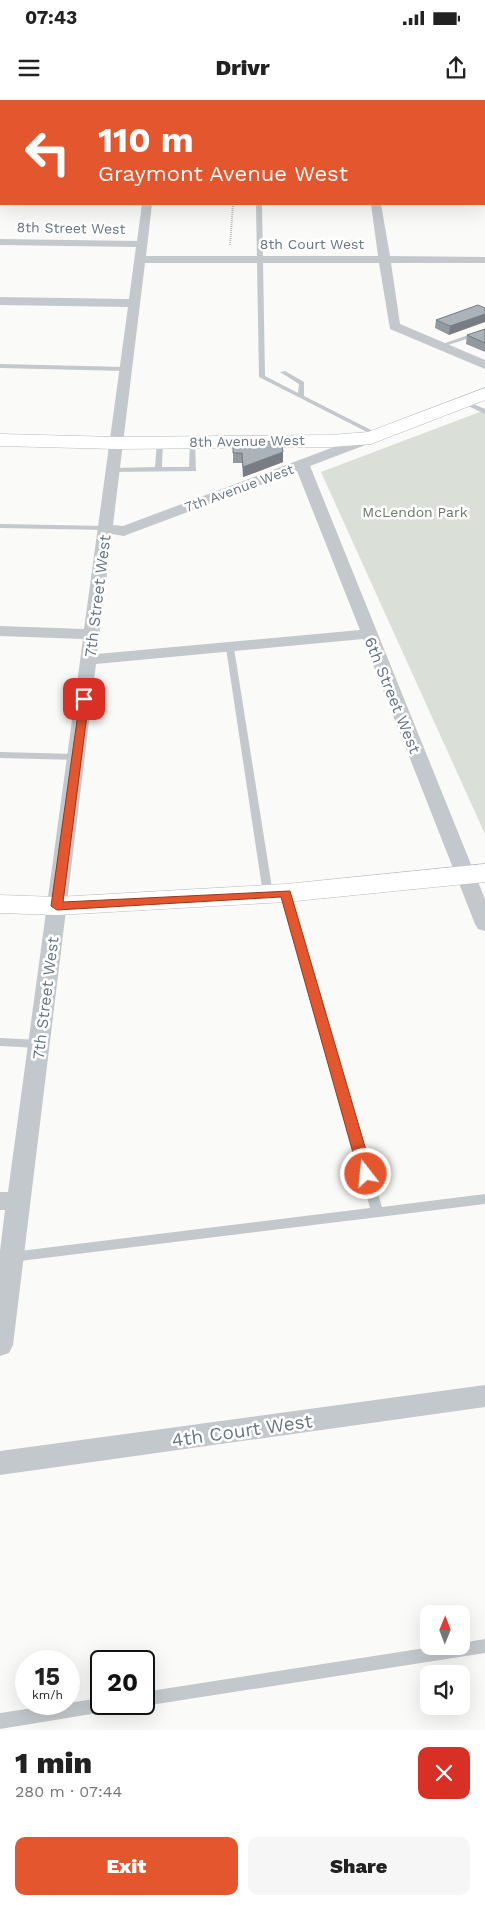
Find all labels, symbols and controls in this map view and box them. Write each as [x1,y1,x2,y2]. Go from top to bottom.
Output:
text: 07:43 [25,6,77,29]
icon: menu [15,54,43,82]
icon: share [442,54,470,82]
text: Drivr [215,55,270,80]
text: 110 m [98,119,194,161]
icon: left [15,120,80,185]
text: Graymont Avenue West [98,161,348,186]
street label: 8th Street West [16,219,126,237]
street label: 8th Court West [260,236,364,252]
street label: 8th Avenue West [189,432,305,450]
street label: 7th Avenue West [182,461,296,515]
park label: McLendon Park [362,504,468,520]
street label: 7th Street West [81,533,114,659]
street label: 6th Street West [360,634,425,757]
pin [63,678,105,720]
icon: arrive [70,685,98,713]
street label: 7th Street West [29,935,62,1061]
position arrow [339,1147,391,1199]
street label: 4th Court West [170,1409,314,1452]
north arrow [420,1605,470,1655]
map controls [420,1605,470,1715]
speed limit sign: 20 [90,1650,155,1715]
text: 15 [35,1662,60,1691]
button: sound [420,1665,470,1715]
text: km/h [32,1688,63,1702]
text: 1 min [15,1745,92,1780]
button: close [418,1747,470,1799]
text: 280 m · 07:44 [15,1782,122,1801]
button: Exit [15,1837,238,1895]
button: Share [248,1837,470,1895]

